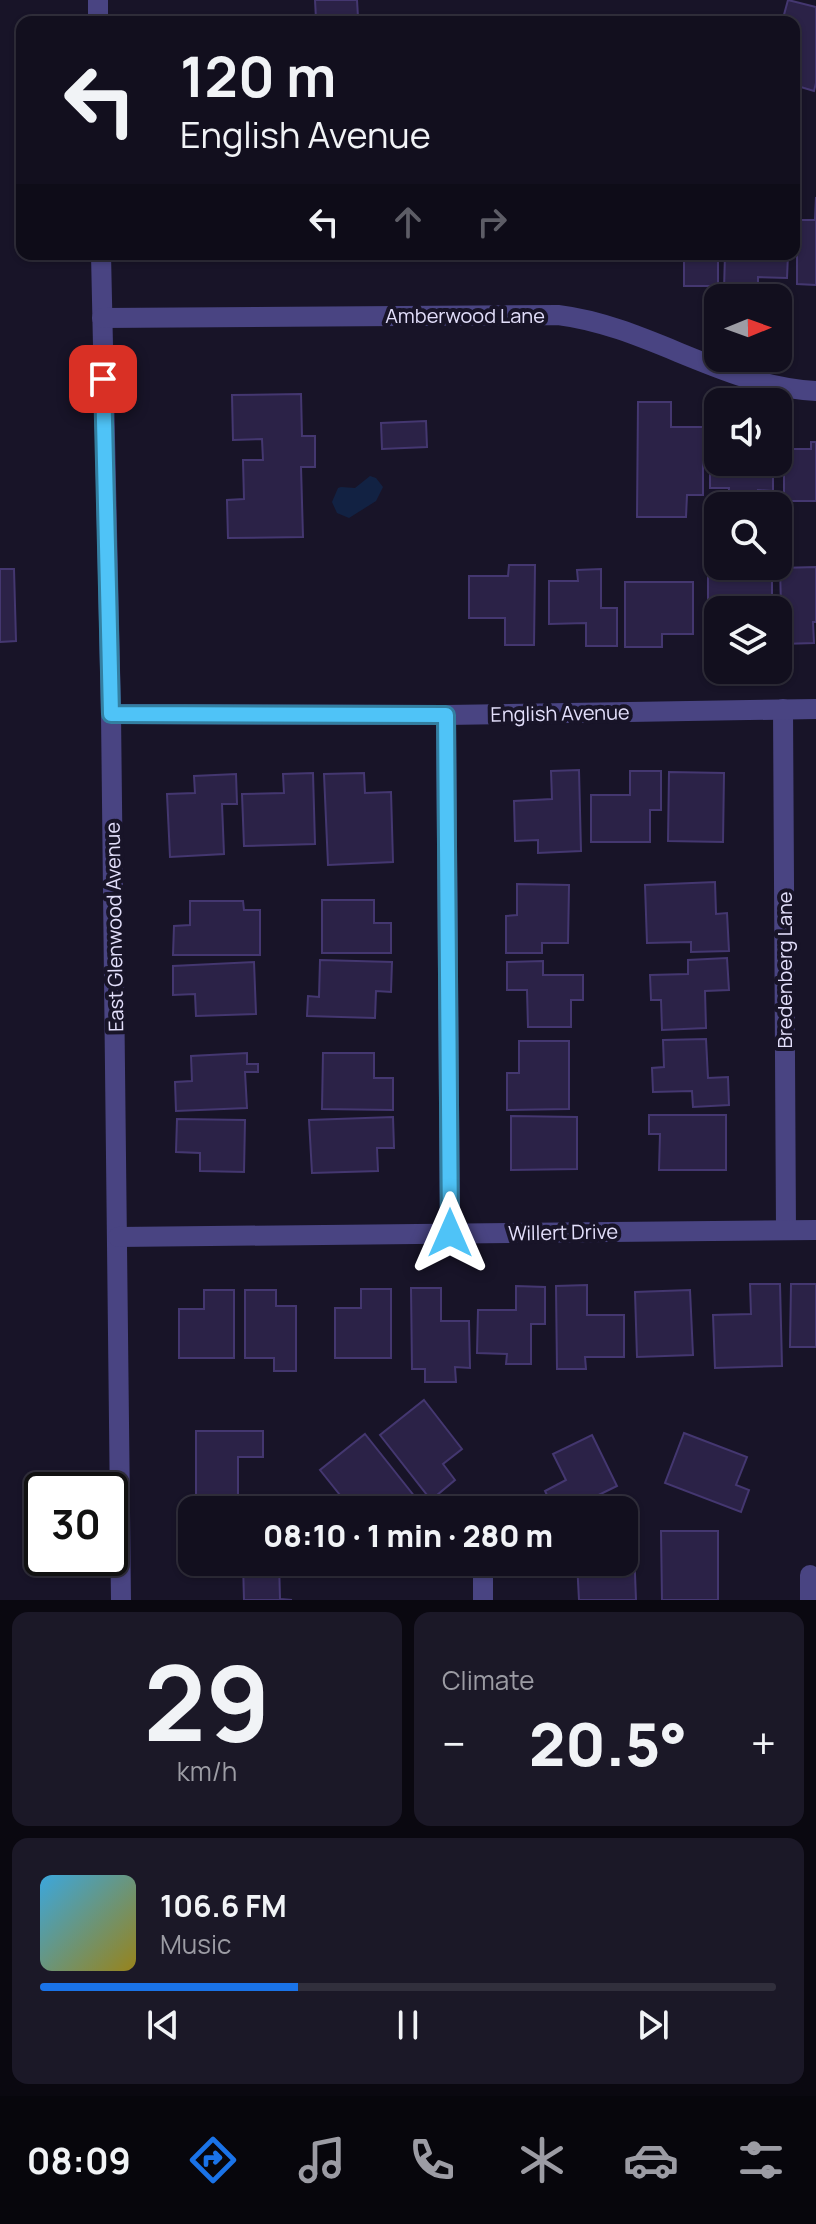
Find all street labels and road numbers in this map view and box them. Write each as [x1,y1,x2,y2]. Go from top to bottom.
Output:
street label: Amberwood Lane [385,302,545,329]
street label: English Avenue [490,698,630,728]
street label: East Glenwood Avenue [99,822,129,1032]
street label: Bredenberg Lane [771,891,798,1049]
street label: Willert Drive [508,1218,618,1246]

